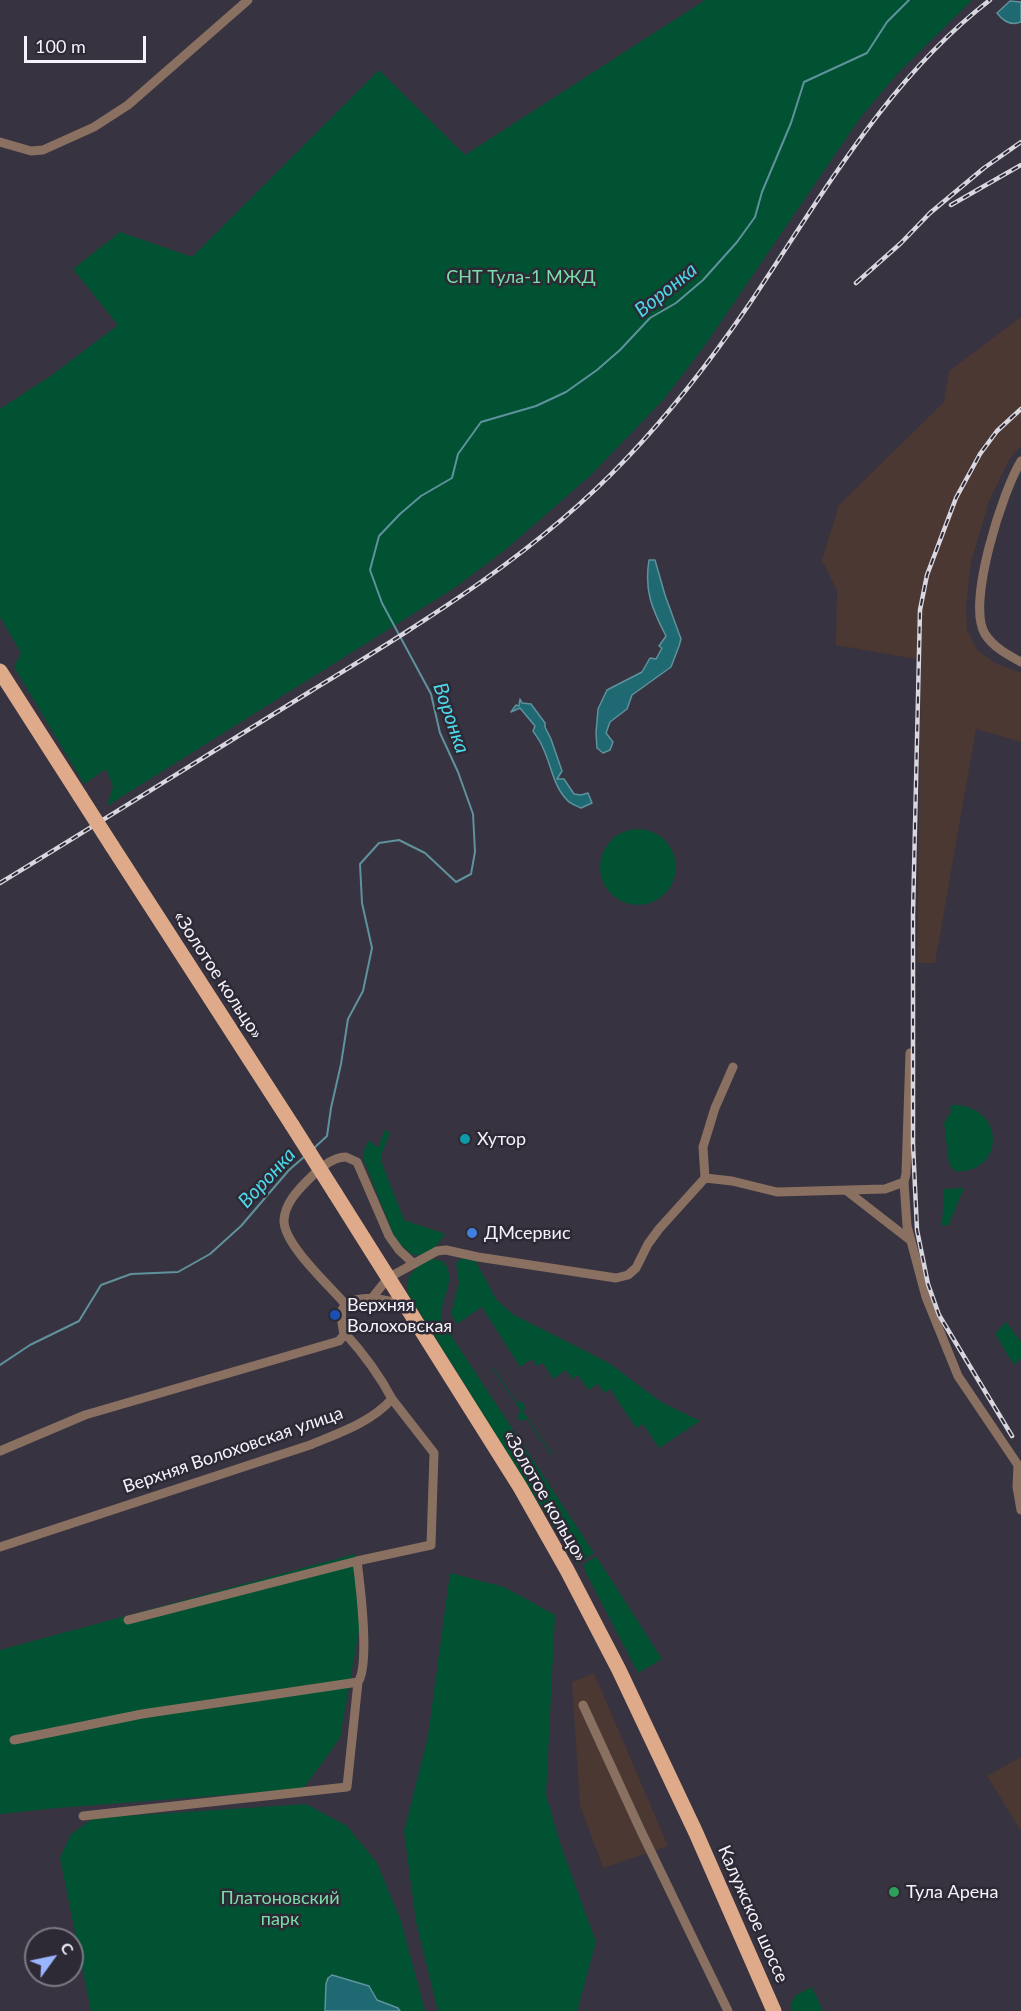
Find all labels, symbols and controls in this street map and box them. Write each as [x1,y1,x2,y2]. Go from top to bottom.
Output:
scale bar [27,24,148,62]
text: 100 m [35,35,86,57]
water label: Воронка [630,258,702,322]
park label: СНТ Тула-1 МЖД [446,266,596,288]
water label: Воронка [428,679,474,757]
street label: «Золотое кольцо» [169,907,267,1043]
place label: Хутор [477,1128,526,1150]
marker: Хутор [458,1132,472,1146]
water label: Воронка [233,1143,301,1213]
place label: ДМсервис [484,1222,570,1244]
marker: ДМсервис [465,1226,479,1240]
place label: Верхняя Волоховская [347,1294,452,1336]
marker: Верхняя Волоховская [328,1308,342,1322]
street label: Верхняя Волоховская улица [120,1402,346,1498]
street label: «Золотое кольцо» [499,1427,591,1565]
street label: Калужское шоссе [713,1842,793,1986]
place label: Тула Арена [906,1881,998,1903]
marker: Тула Арена [887,1885,901,1899]
park label: Платоновский парк [220,1887,340,1930]
north arrow [24,1927,84,1987]
text: С [57,1938,79,1958]

